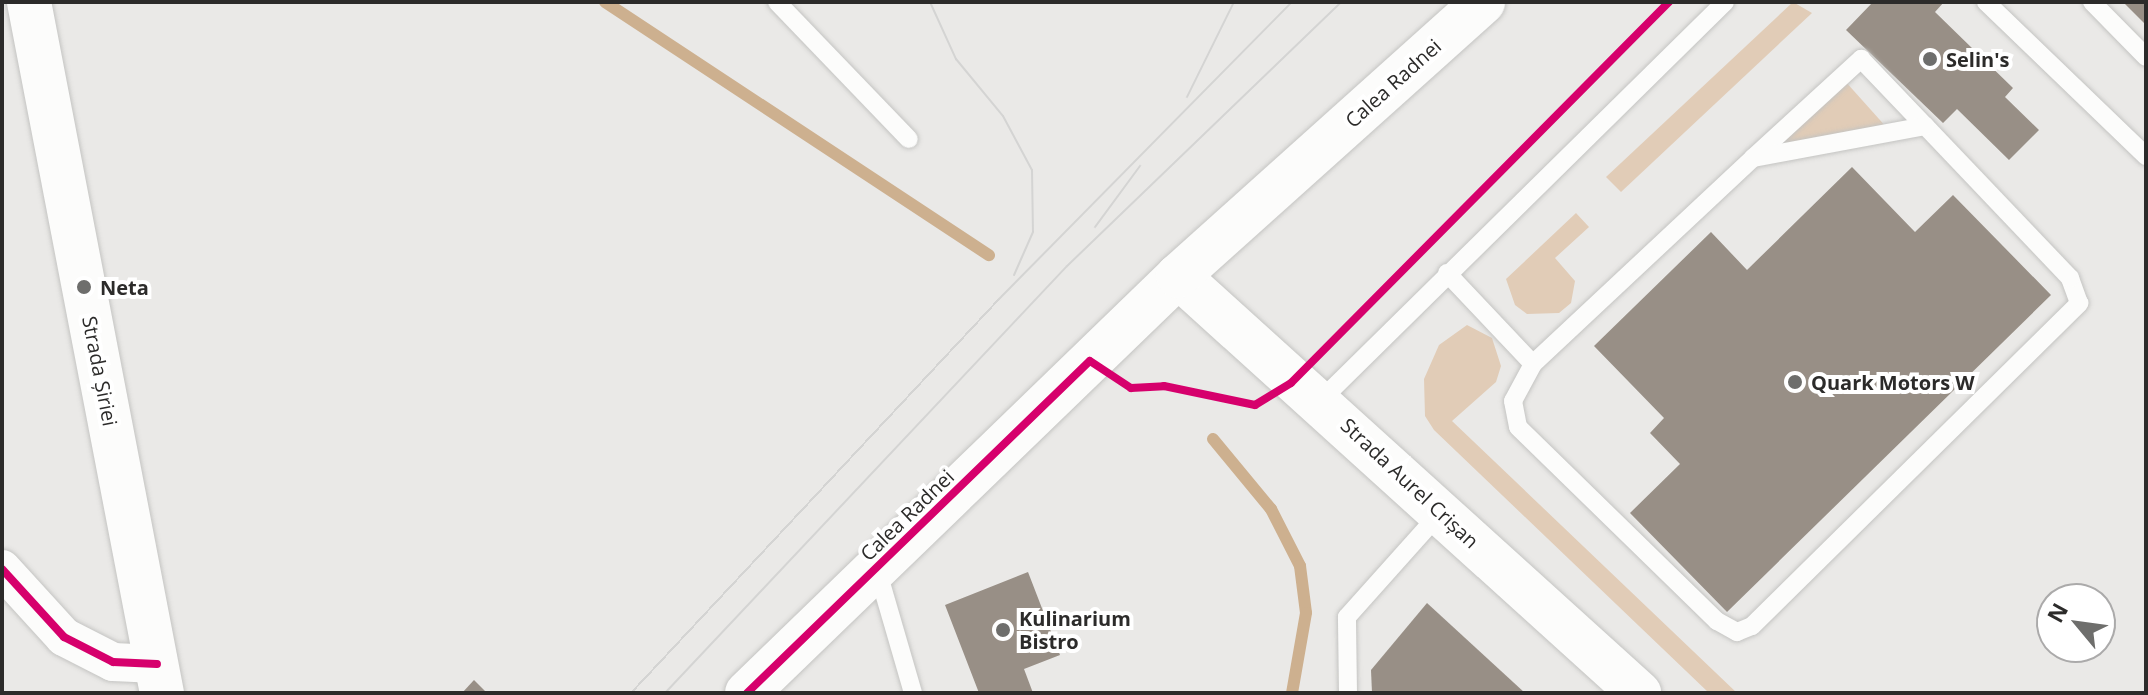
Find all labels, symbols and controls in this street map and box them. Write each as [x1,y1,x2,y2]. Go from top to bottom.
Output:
street label: Calea Radnei [1340,34,1446,132]
place label: Selin's [1946,47,2009,71]
marker: Selin's [1921,50,1939,68]
place label: Neta [100,275,149,299]
marker: Neta [75,278,93,296]
street label: Strada Șiriei [78,314,122,428]
place label: Quark Motors W [1811,370,1975,394]
marker: Quark Motors W [1786,373,1804,391]
street label: Strada Aurel Crișan [1336,413,1484,553]
street label: Calea Radnei [855,465,959,565]
north arrow [2036,583,2116,663]
text: N [2039,597,2074,627]
place label: Kulinarium Bistro [1019,606,1131,653]
marker: Kulinarium Bistro [994,621,1012,639]

